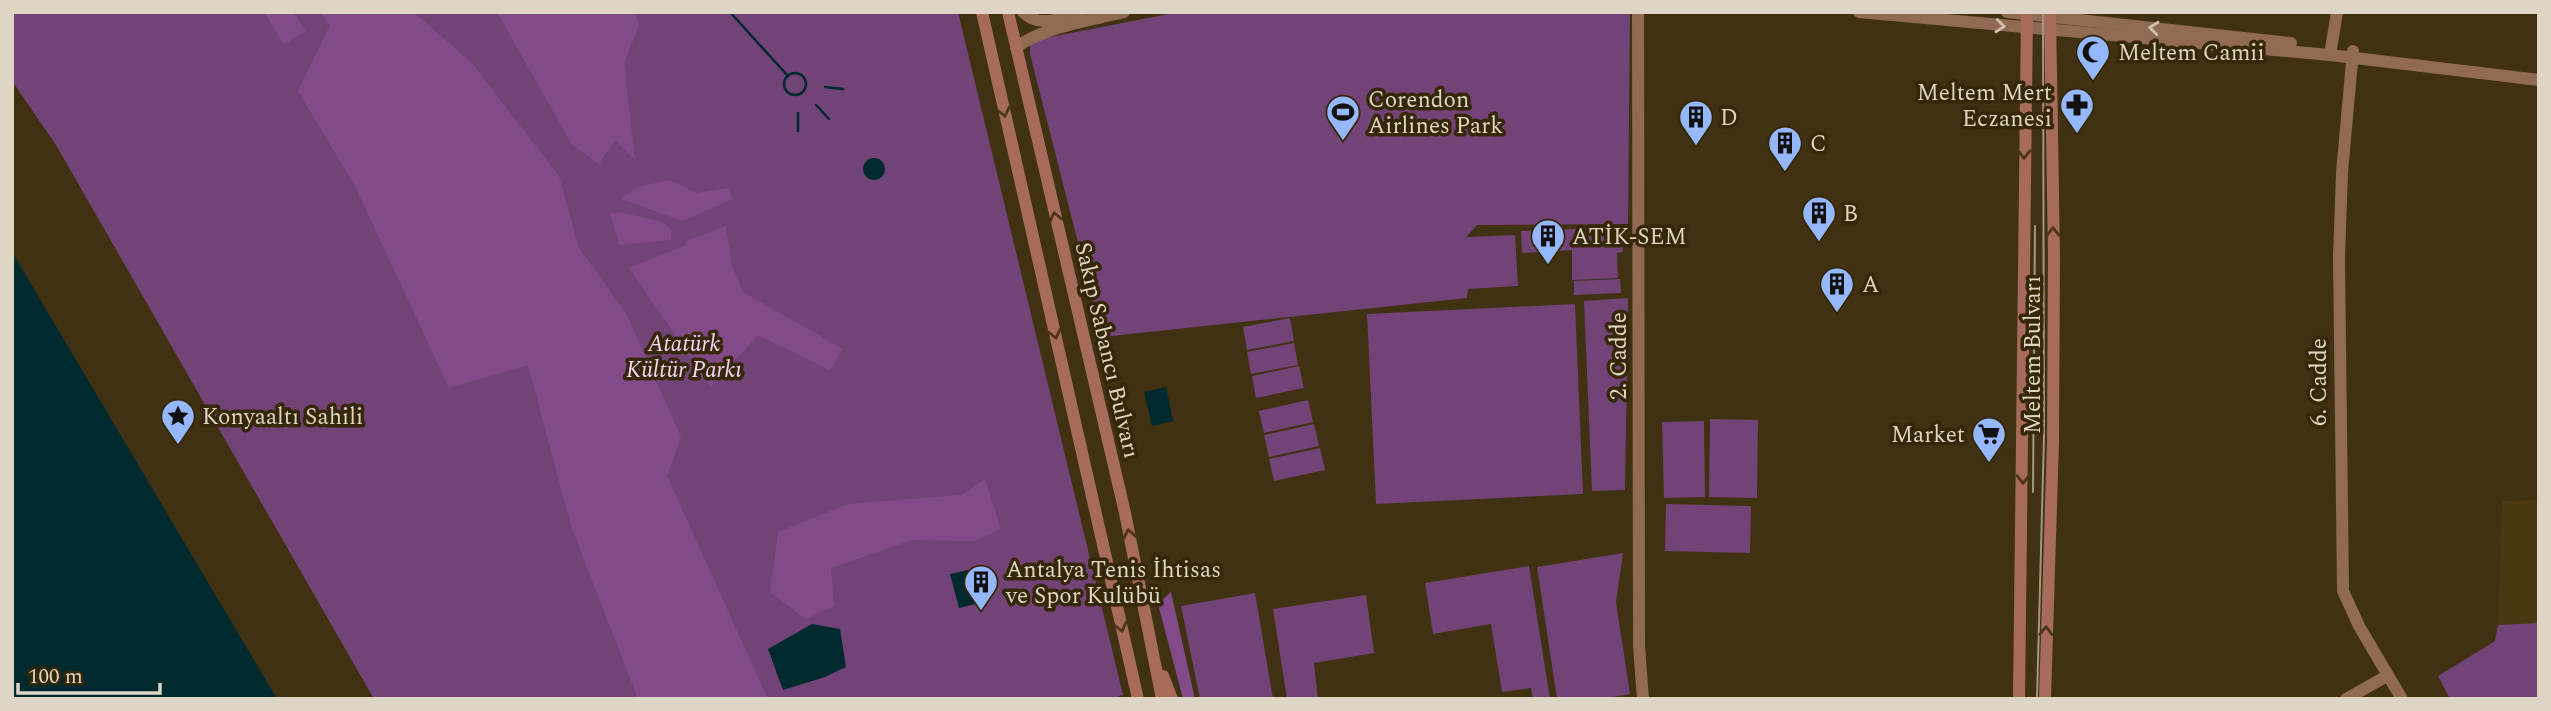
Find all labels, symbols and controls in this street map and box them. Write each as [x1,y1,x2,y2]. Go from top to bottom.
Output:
one-way arrow [1994,19,2006,34]
one-way arrow [2149,21,2160,36]
mosque icon: Meltem Camii [2074,33,2112,82]
place label: Meltem Camii [2118,36,2265,71]
place label: Meltem Mert Eczanesi [1917,76,2052,137]
place label: Corendon Airlines Park [1368,83,1503,144]
pharmacy icon: Meltem Mert Eczanesi [2058,86,2096,135]
sports icon: Corendon Airlines Park [1324,93,1362,142]
building icon: D [1677,98,1715,147]
place label: D [1720,101,1738,136]
one-way arrow [995,106,1010,118]
building icon: C [1766,124,1804,173]
place label: C [1810,127,1827,162]
one-way arrow [2017,149,2032,160]
building icon: B [1800,194,1838,243]
place label: B [1843,197,1858,232]
one-way arrow [1049,211,1064,223]
building icon: ATİK-SEM [1529,217,1567,266]
place label: ATİK-SEM [1572,220,1687,255]
one-way arrow [2046,226,2061,237]
street label: Sakıp Sabancı Bulvarı [1065,239,1148,462]
building icon: A [1818,265,1856,314]
place label: A [1862,268,1879,303]
street label: Meltem Bulvarı [2016,276,2051,434]
street label: 2. Cadde [1602,312,1637,400]
park label: Atatürk Kültür Parkı [626,327,742,388]
one-way arrow [1046,328,1061,340]
street label: 6. Cadde [2302,338,2337,426]
place icon: Konyaaltı Sahili [159,397,197,446]
place label: Konyaaltı Sahili [202,400,363,435]
supermarket icon: Market [1970,415,2008,464]
place label: Market [1891,418,1965,453]
one-way arrow [2015,475,2031,485]
one-way arrow [1122,528,1137,540]
place label: Antalya Tenis İhtisas ve Spor Kulübü [1005,553,1221,614]
building icon: Antalya Tenis İhtisas ve Spor Kulübü [962,563,1000,612]
one-way arrow [1112,621,1127,633]
one-way arrow [2039,625,2054,636]
scale bar [18,652,159,696]
text: 100 m [28,661,83,693]

